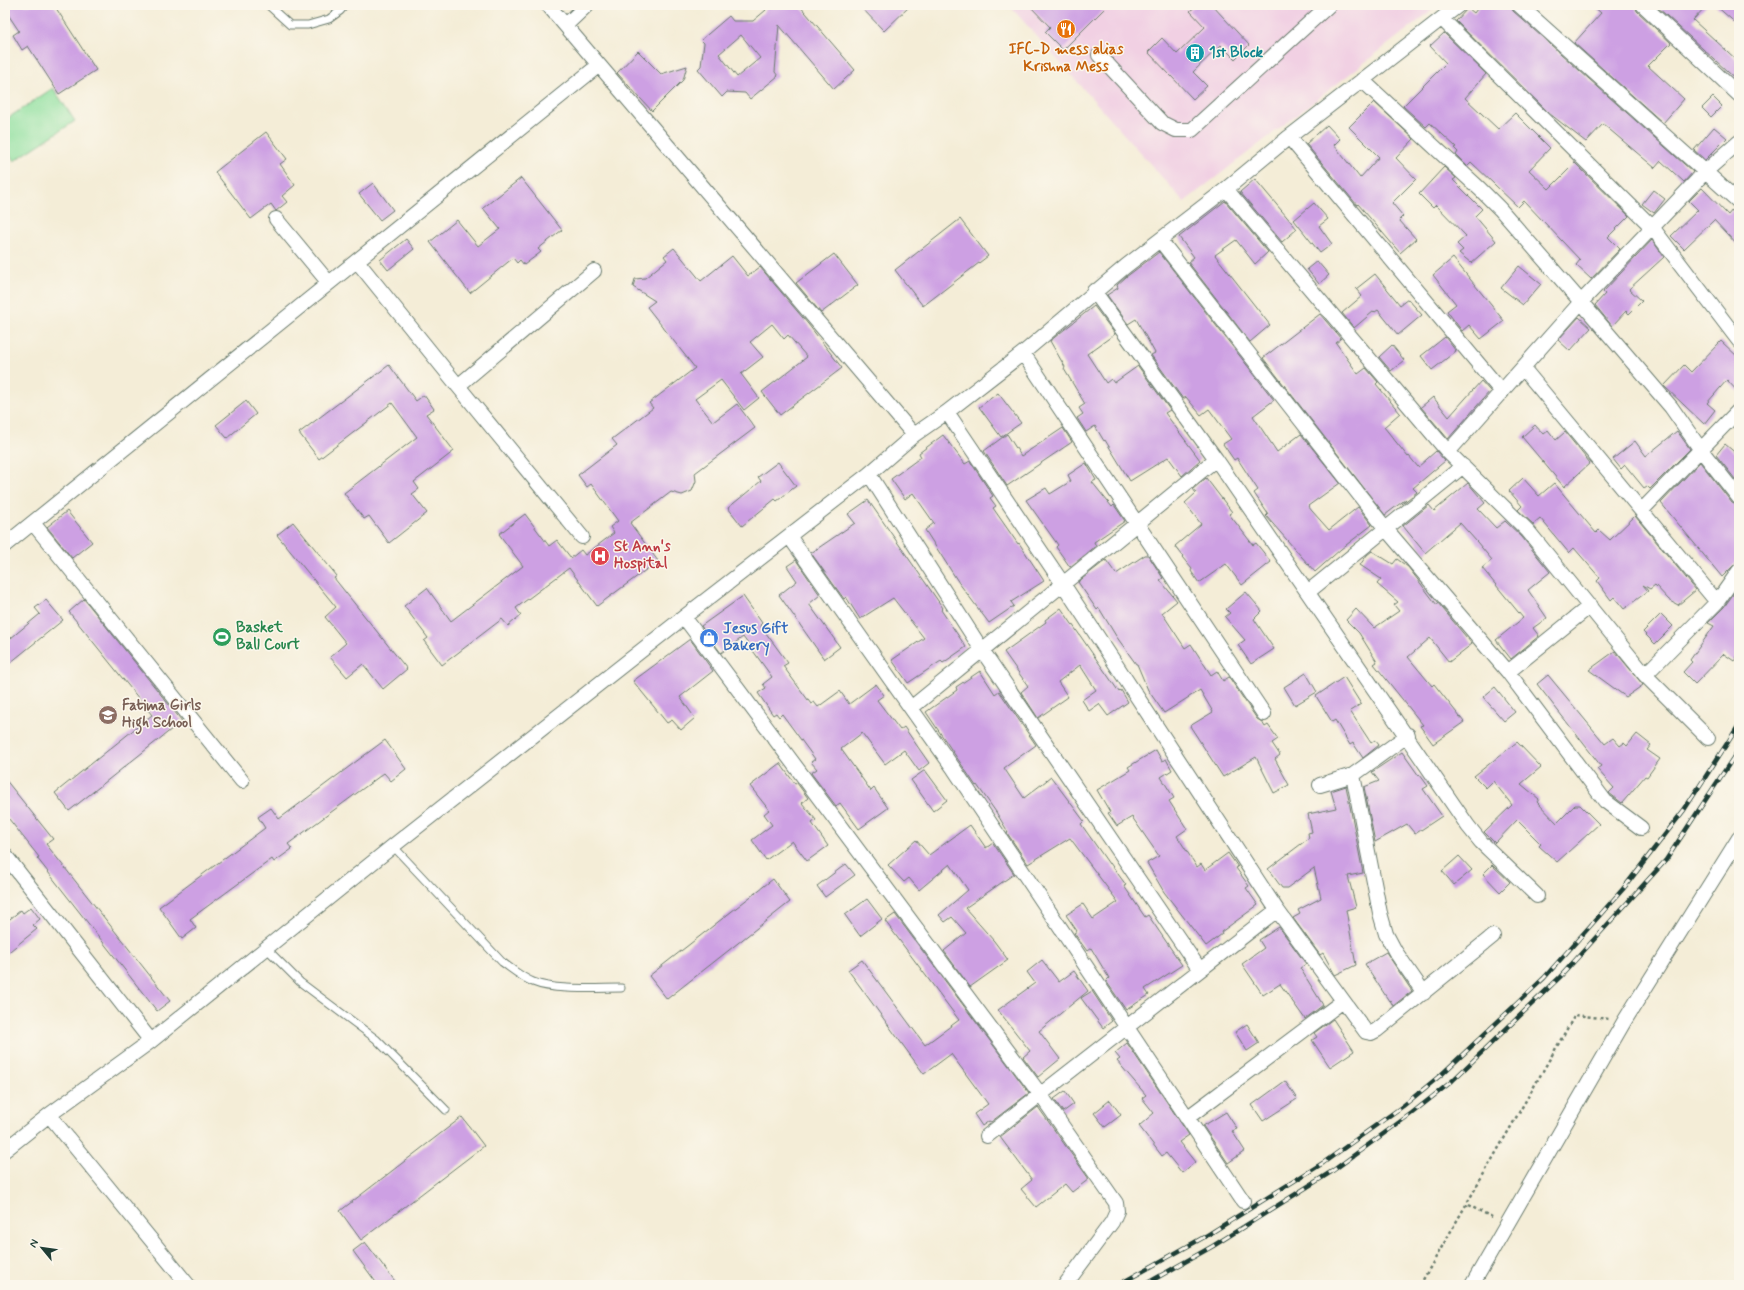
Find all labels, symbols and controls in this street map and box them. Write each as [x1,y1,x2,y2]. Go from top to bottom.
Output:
restaurant icon: IFC-D mess alias Krishna Mess [1055,18,1077,40]
place label: IFC-D mess alias Krishna Mess [1009,40,1124,77]
building icon: 1st Block [1184,42,1206,64]
place label: 1st Block [1209,43,1264,63]
place label: St Ann's Hospital [614,537,671,574]
hospital icon: St Ann's Hospital [589,545,611,567]
place label: Basket Ball Court [236,618,300,655]
place label: Jesus Gift Bakery [723,619,788,656]
sports icon: Basket Ball Court [211,626,233,648]
shop icon: Jesus Gift Bakery [698,627,720,649]
place label: Fatima Girls High School [122,696,201,735]
school or university icon: Fatima Girls High School [97,704,119,726]
north arrow [22,1228,62,1268]
text: N [26,1237,42,1250]

